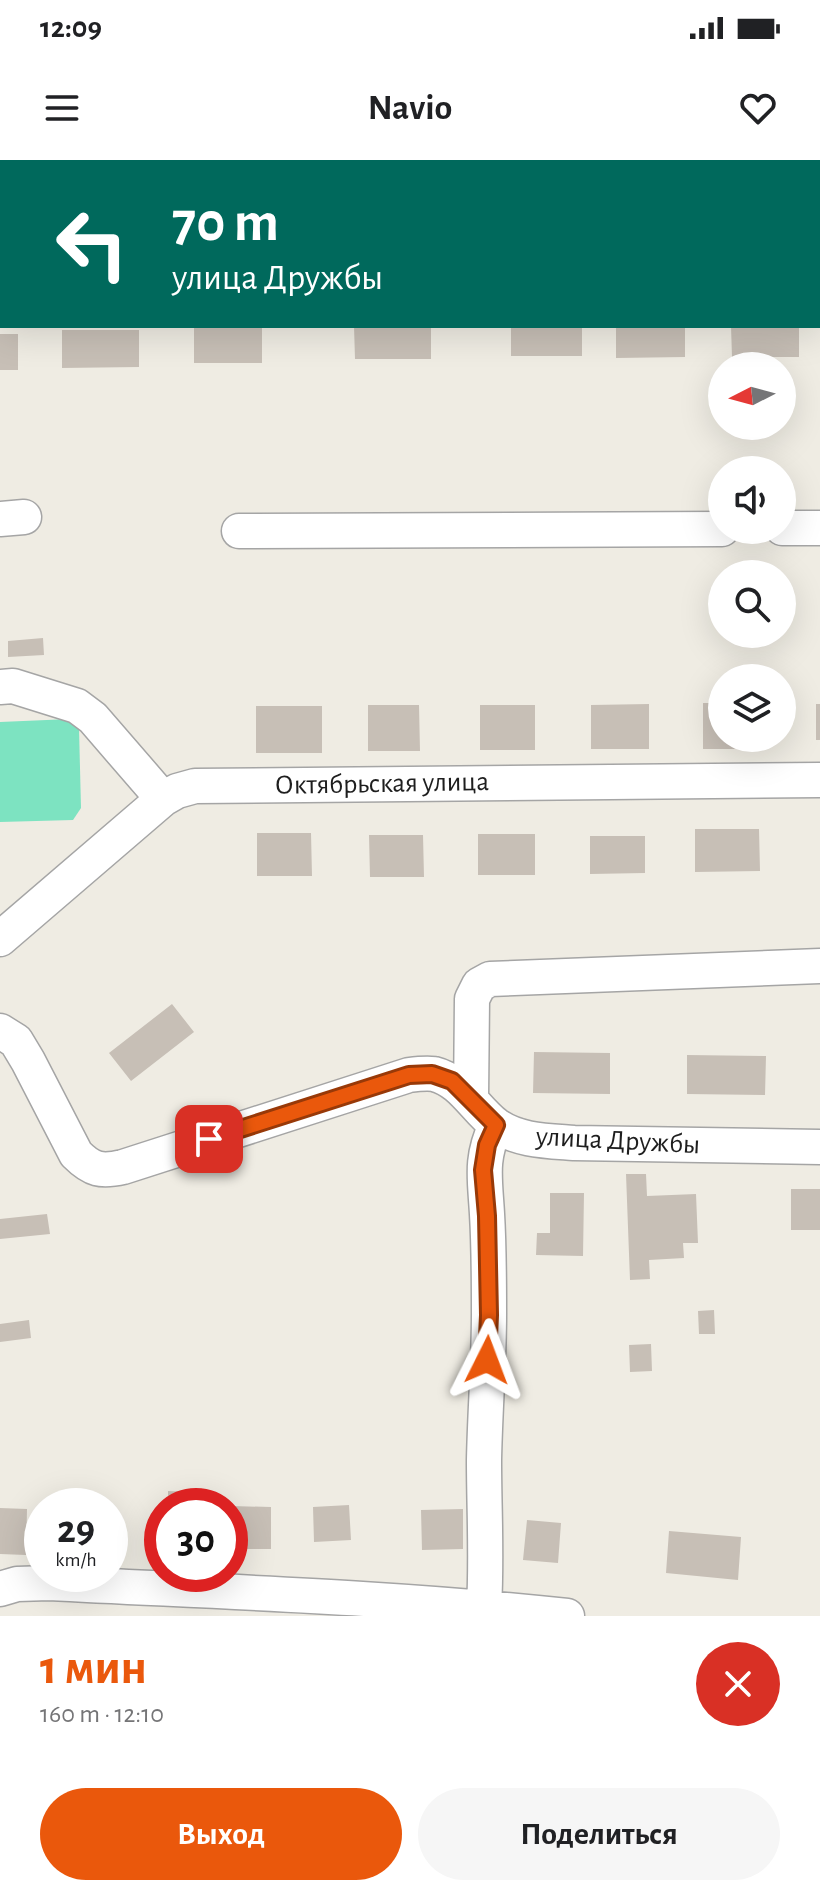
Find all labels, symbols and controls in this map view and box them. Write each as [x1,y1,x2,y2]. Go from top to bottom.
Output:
text: 12:09 [40,13,102,43]
icon: menu [40,86,84,130]
icon: heart [736,86,780,130]
text: Navio [368,90,452,126]
icon: left [40,192,144,296]
text: 70 m [172,195,279,251]
text: улица Дружбы [172,260,383,296]
north arrow [708,352,796,440]
map controls [708,352,796,752]
button: sound [708,456,796,544]
button: search [708,560,796,648]
button: layers [708,664,796,752]
street label: Октябрьская улица [275,768,490,800]
pin [175,1105,243,1173]
icon: arrive [187,1117,231,1161]
street label: улица Дружбы [534,1123,701,1159]
position arrow [445,1318,529,1402]
speed limit sign: 30 [144,1488,248,1592]
text: 29 [57,1510,95,1550]
text: km/h [55,1550,97,1570]
button: close [696,1642,780,1726]
text: 1 мин [40,1645,147,1693]
text: 160 m · 12:10 [40,1701,164,1727]
button: Выход [40,1788,402,1880]
button: Поделиться [418,1788,780,1880]

